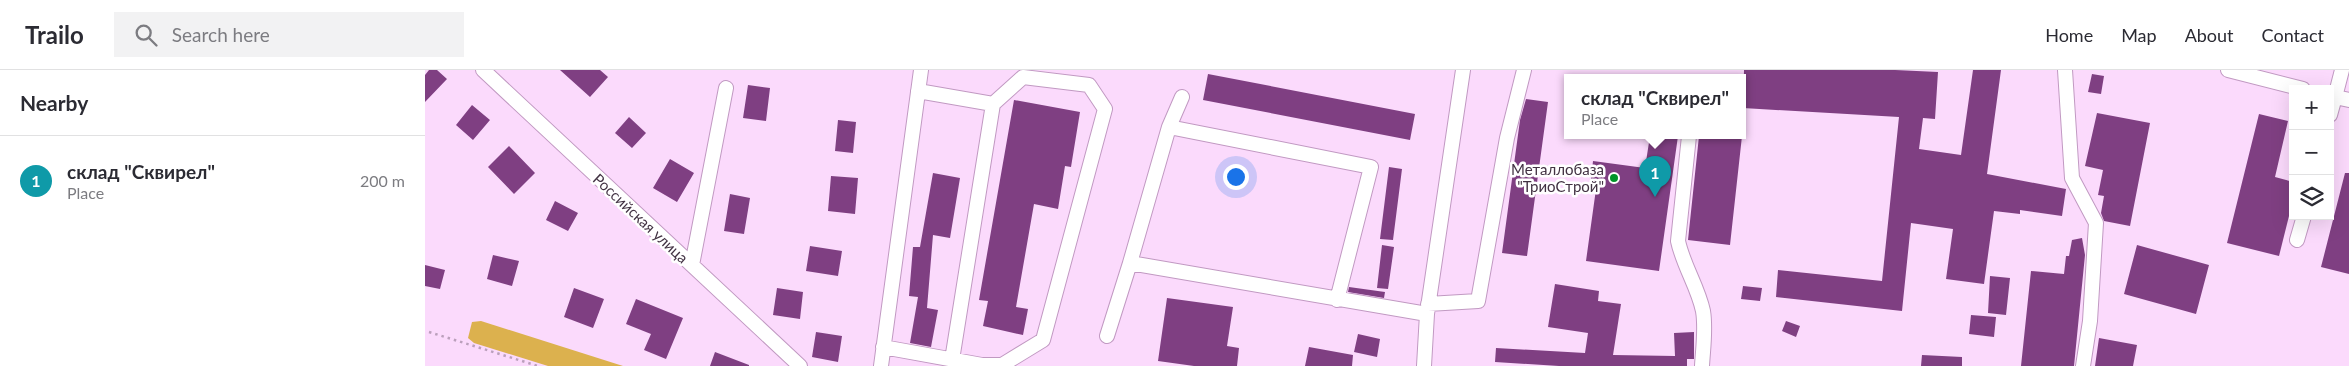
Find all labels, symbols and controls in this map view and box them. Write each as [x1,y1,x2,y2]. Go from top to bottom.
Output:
search box [114,12,464,57]
text: Trailo [25,20,84,49]
icon: search [132,21,160,49]
text: Search here [172,23,270,46]
text: Home [2045,24,2093,46]
text: Map [2121,24,2157,46]
text: About [2185,24,2234,46]
text: Contact [2262,24,2324,46]
popup [1564,74,1746,139]
map controls [2289,85,2334,220]
button: + [2289,85,2334,130]
text: склад "Сквирел" [1581,86,1729,109]
text: Nearby [20,90,88,115]
text: Place [1581,109,1618,128]
button: − [2289,130,2334,175]
pin: 1 [1639,156,1671,197]
text: склад "Сквирел" [67,160,215,183]
place label: Металлобаза "ТриоСтрой" [1511,160,1604,195]
your location [1223,164,1249,190]
street label: Российская улица [590,169,692,267]
text: 1 [31,171,41,190]
text: 200 m [360,171,405,190]
marker: Металлобаза "ТриоСтрой" [1608,172,1620,184]
button: layers [2289,175,2334,220]
text: Place [67,183,104,202]

